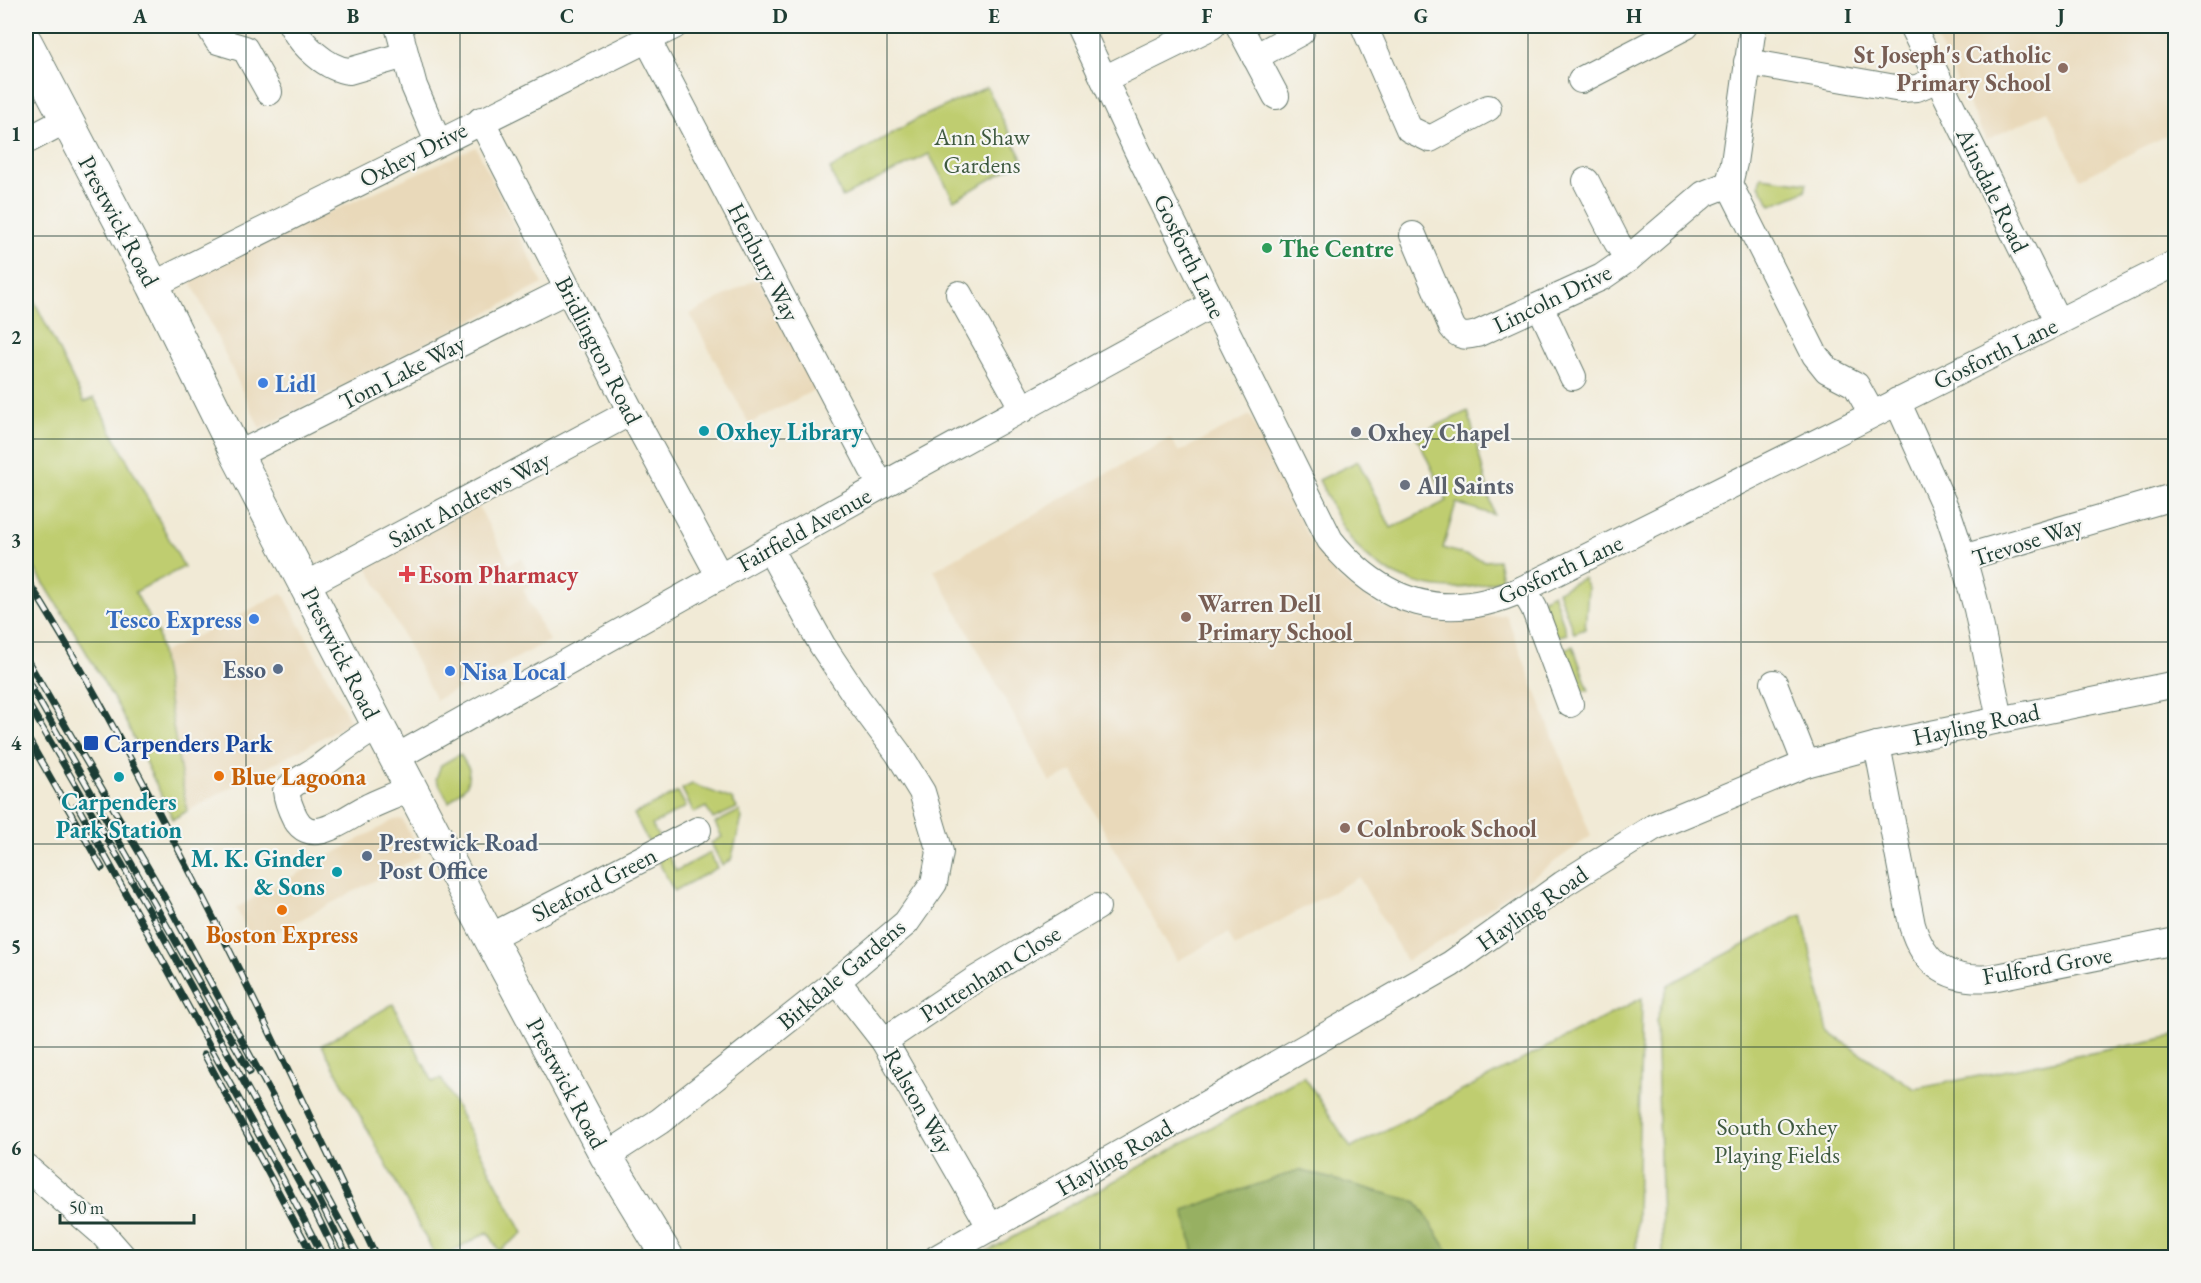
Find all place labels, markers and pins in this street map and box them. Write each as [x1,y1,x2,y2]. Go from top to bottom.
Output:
place label: St Joseph's Catholic Primary School [1854,39,2051,99]
marker: St Joseph's Catholic Primary School [2056,61,2070,75]
place label: The Centre [1279,233,1394,264]
marker: The Centre [1260,241,1274,255]
place label: Lidl [275,368,316,399]
marker: Lidl [256,376,270,390]
place label: Oxhey Library [716,416,864,448]
place label: Oxhey Chapel [1368,417,1510,449]
marker: Oxhey Library [697,424,711,438]
marker: Oxhey Chapel [1349,425,1363,439]
place label: All Saints [1416,470,1514,501]
marker: All Saints [1398,478,1412,492]
place label: Esom Pharmacy [419,559,579,591]
marker: Esom Pharmacy [400,567,414,581]
place label: Warren Dell Primary School [1198,588,1353,648]
place label: Tesco Express [105,604,242,635]
marker: Warren Dell Primary School [1179,610,1193,624]
marker: Tesco Express [247,612,261,626]
place label: Esso [223,654,266,685]
place label: Nisa Local [462,656,566,687]
marker: Esso [271,662,285,676]
marker: Nisa Local [443,664,457,678]
place label: Carpenders Park [104,728,274,759]
marker: Carpenders Park [82,734,100,752]
place label: Blue Lagoona [231,761,367,793]
marker: Blue Lagoona [212,769,226,783]
marker: Carpenders Park Station [112,770,126,784]
place label: Carpenders Park Station [56,786,183,845]
place label: Colnbrook School [1357,813,1537,844]
marker: Colnbrook School [1338,821,1352,835]
place label: Prestwick Road Post Office [379,827,539,886]
place label: M. K. Ginder & Sons [191,843,325,902]
marker: Prestwick Road Post Office [360,849,374,863]
marker: M. K. Ginder & Sons [330,865,344,879]
marker: Boston Express [275,903,289,917]
place label: Boston Express [206,919,358,950]

